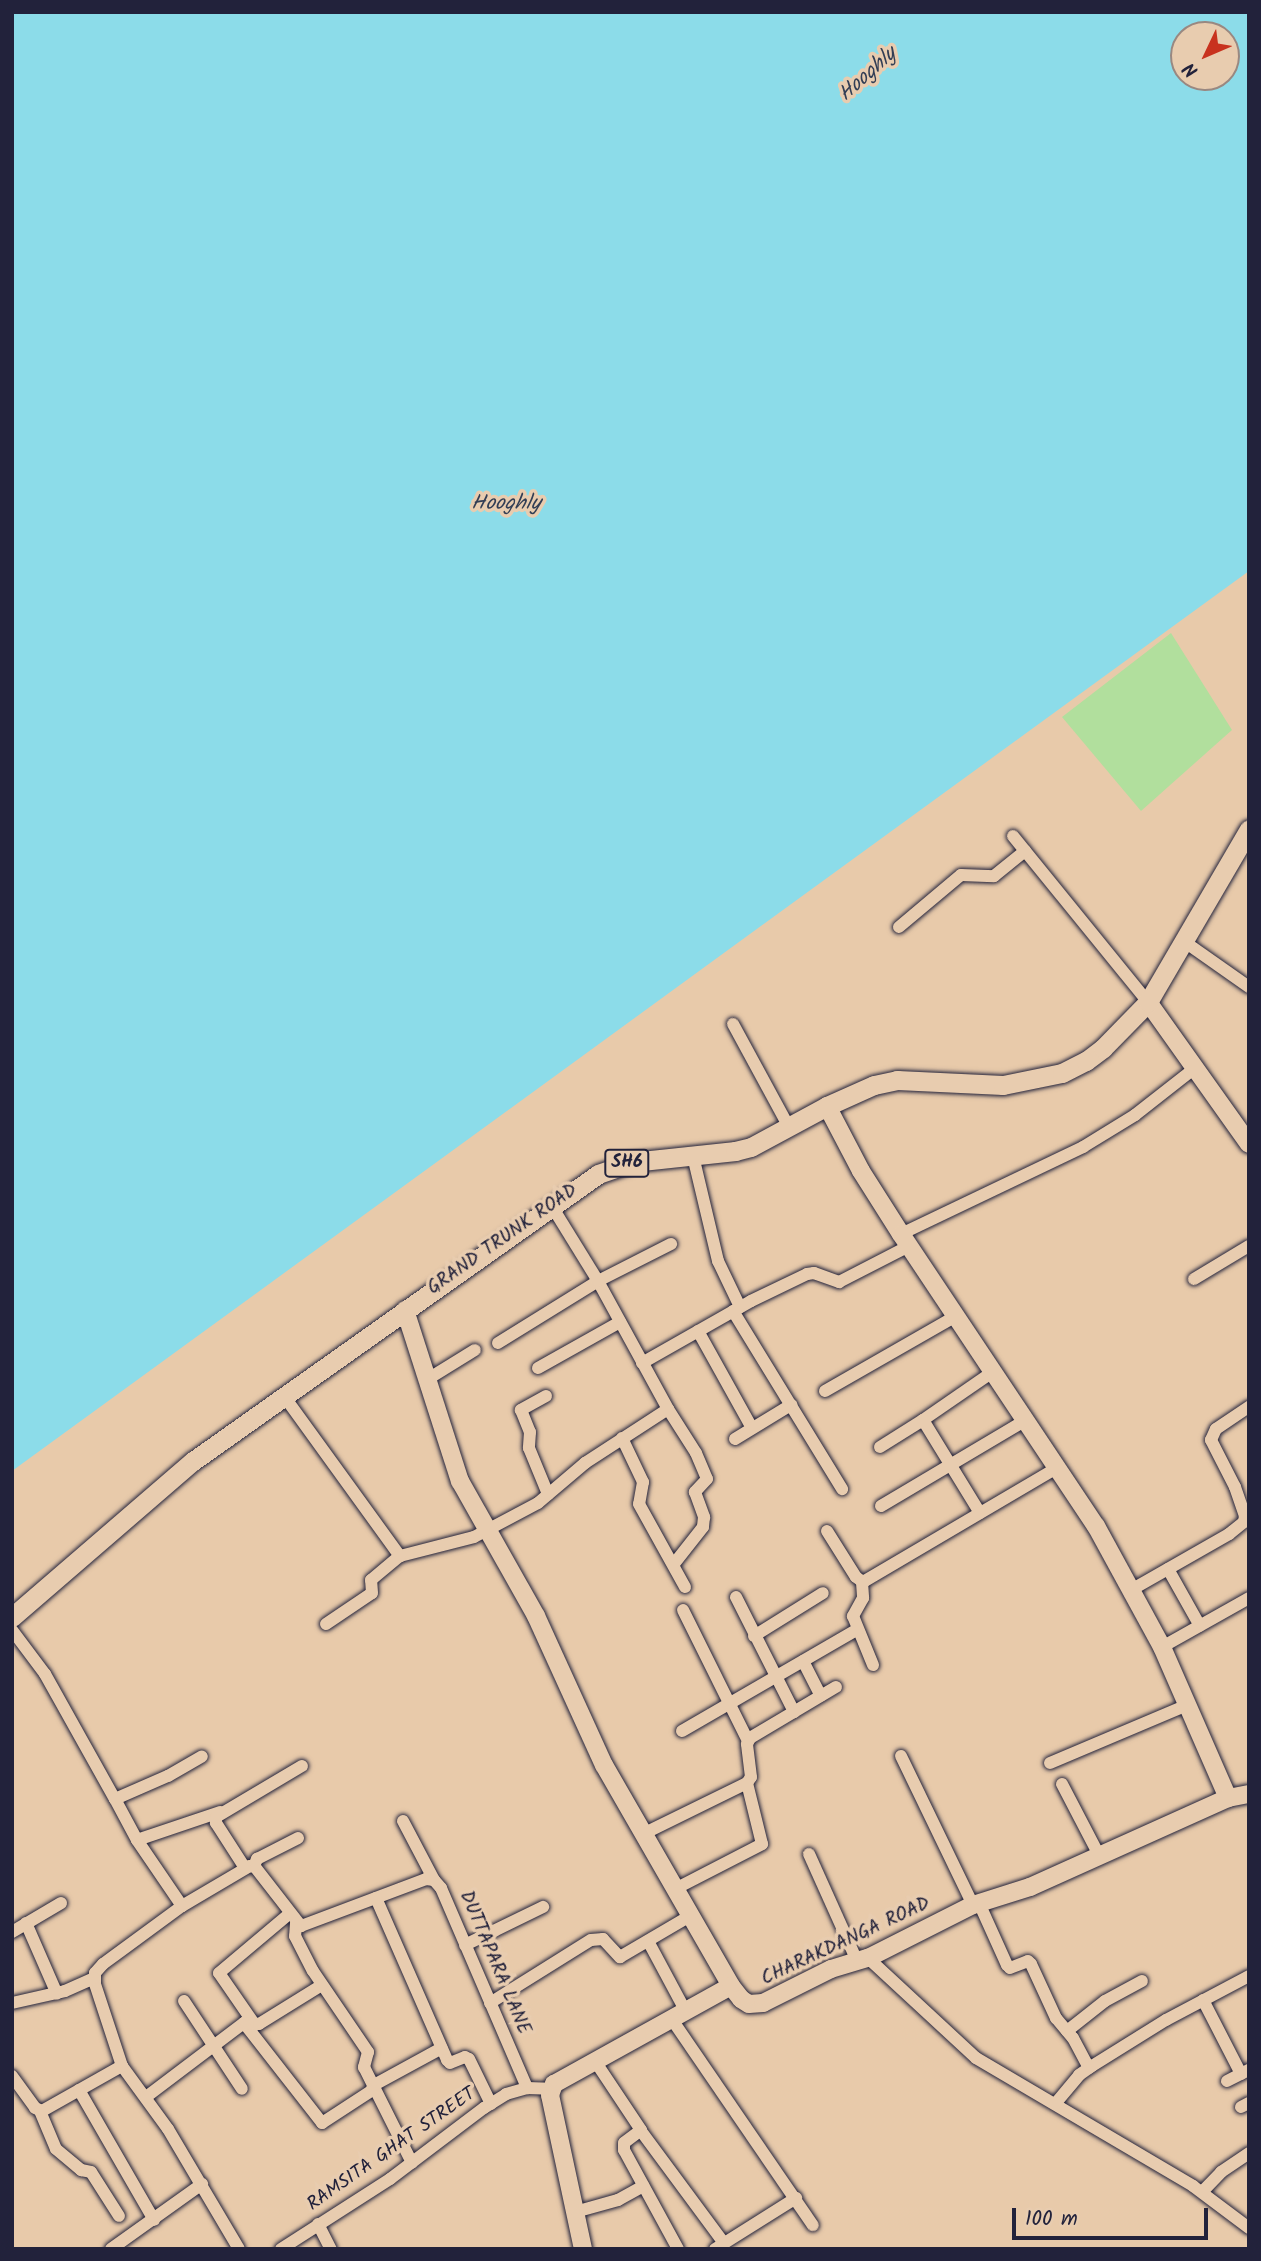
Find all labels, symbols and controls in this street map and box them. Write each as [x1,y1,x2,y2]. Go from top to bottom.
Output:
north arrow [1170,21,1240,91]
water label: Hooghly [834,42,902,108]
text: N [1176,54,1206,84]
water label: Hooghly [471,491,541,517]
road number: SH6 [604,1148,650,1178]
street label: GRAND TRUNK ROAD [424,1180,582,1300]
street label: DUTTAPARA LANE [454,1888,534,2038]
street label: CHARAKDANGA ROAD [758,1893,934,1991]
street label: RAMSITA GHAT STREET [303,2083,481,2217]
scale bar [1016,2194,1212,2238]
text: 100 m [1025,2203,1078,2236]

